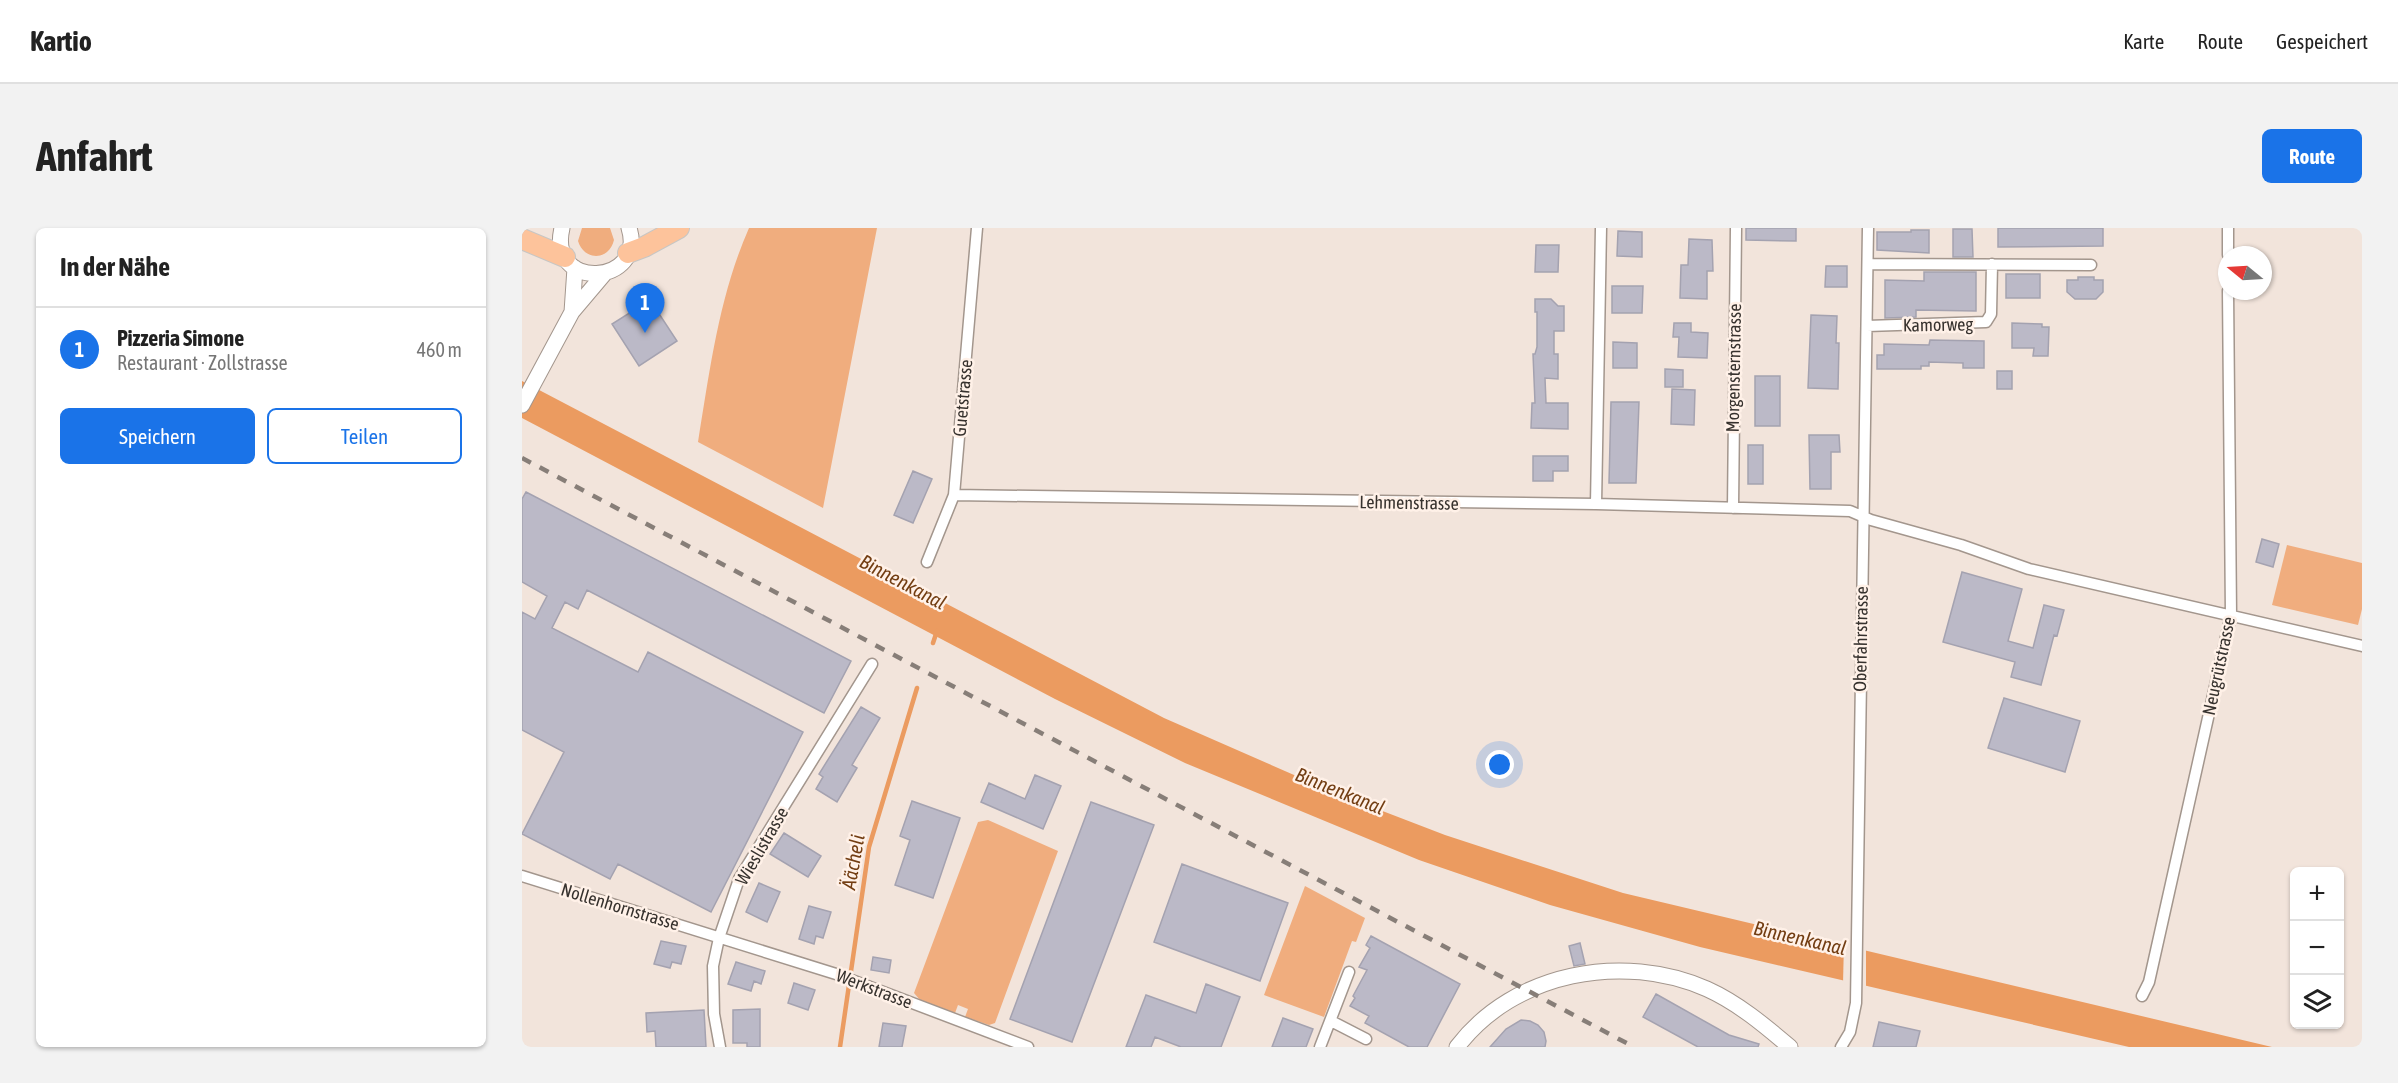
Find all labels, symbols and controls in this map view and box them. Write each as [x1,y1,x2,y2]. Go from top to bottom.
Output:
text: Kartio [30,25,92,57]
text: Karte [2123,29,2164,53]
text: Route [2197,29,2243,53]
text: Gespeichert [2276,29,2368,53]
button: Route [2262,129,2362,183]
text: Anfahrt [36,132,153,180]
north arrow [2218,246,2272,300]
text: In der Nähe [60,252,170,282]
pin: 1 [626,284,664,333]
street label: Morgensternstrasse [1722,303,1745,433]
street label: Kamorweg [1903,313,1973,336]
text: Pizzeria Simone [117,325,244,351]
text: 1 [75,338,84,361]
text: 460 m [417,338,462,361]
text: Restaurant · Zollstrasse [117,351,288,374]
street label: Guetstrasse [949,359,976,437]
button: Speichern [60,408,255,464]
button: Teilen [267,408,462,464]
street label: Lehmenstrasse [1359,491,1459,514]
water label: Binnenkanal [856,549,950,614]
street label: Oberfahrstrasse [1849,586,1872,692]
street label: Neugrütstrasse [2198,615,2239,717]
your location [1485,750,1514,779]
water label: Binnenkanal [1292,762,1388,819]
street label: Wieslistrasse [731,803,792,888]
water label: Äächeli [836,832,869,892]
map controls [2290,867,2344,1029]
button: + [2290,867,2344,921]
street label: Nollenhornstrasse [559,879,682,934]
water label: Binnenkanal [1752,916,1849,959]
button: − [2290,921,2344,975]
street label: Werkstrasse [833,964,915,1013]
button: layers [2290,975,2344,1029]

